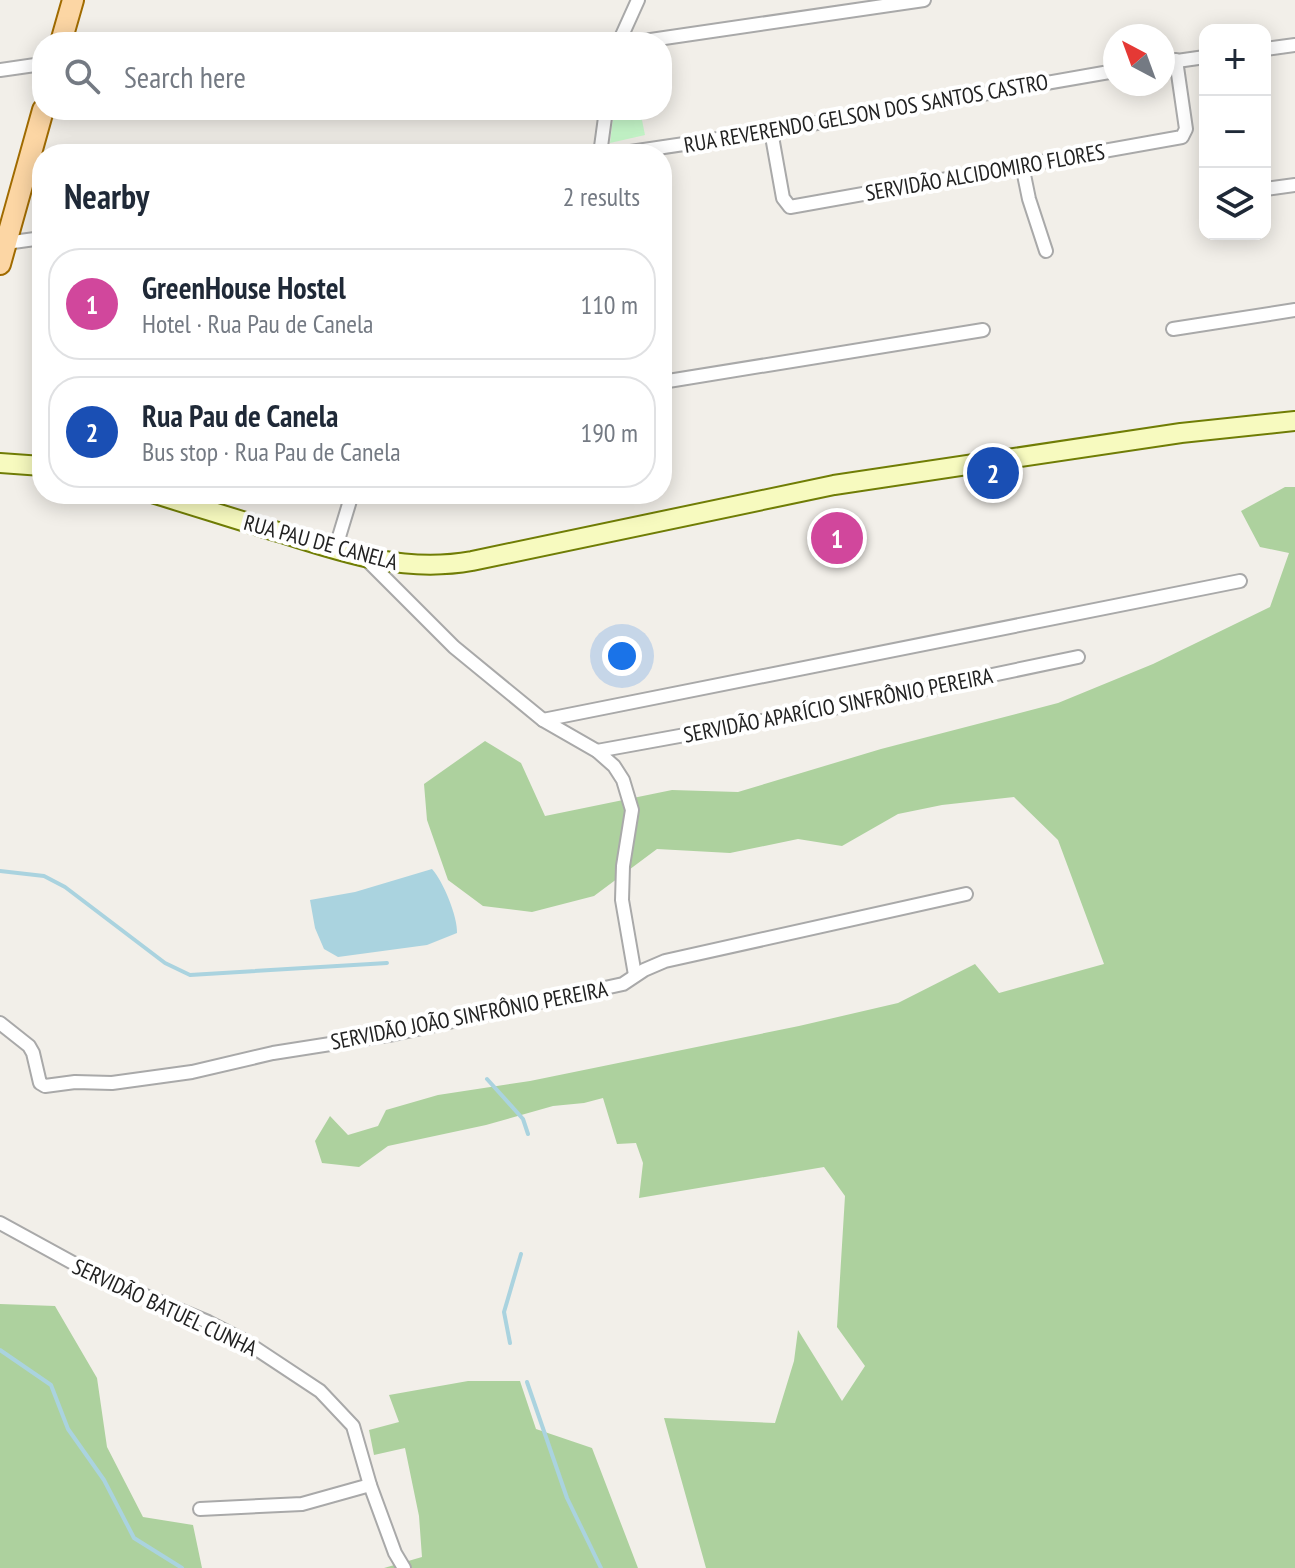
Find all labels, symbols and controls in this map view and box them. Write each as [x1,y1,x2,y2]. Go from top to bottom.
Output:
north arrow [1103,24,1175,96]
map controls [1199,24,1271,240]
button: + [1199,24,1271,96]
search box [32,32,672,120]
icon: search [60,54,104,98]
text: Search here [124,57,246,96]
street label: RUA REVERENDO GELSON DOS SANTOS CASTRO [682,67,1050,159]
button: − [1199,96,1271,168]
street label: SERVIDÃO ALCIDOMIRO FLORES [863,137,1107,207]
button: layers [1199,168,1271,240]
text: Nearby [64,174,149,218]
text: 2 results [563,180,640,213]
text: GreenHouse Hostel [142,268,346,307]
text: 1 [86,288,98,321]
text: 110 m [580,288,638,321]
text: Hotel · Rua Pau de Canela [142,307,373,340]
text: Rua Pau de Canela [142,396,338,435]
text: 2 [86,416,98,449]
text: 190 m [580,416,638,449]
text: Bus stop · Rua Pau de Canela [142,435,401,468]
pin: 2 [967,443,1019,503]
street label: RUA PAU DE CANELA [241,508,402,576]
pin: 1 [811,508,863,568]
your location [602,636,642,676]
street label: SERVIDÃO APARÍCIO SINFRÔNIO PEREIRA [681,661,996,749]
street label: SERVIDÃO JOÃO SINFRÔNIO PEREIRA [328,974,610,1056]
street label: SERVIDÃO BATUEL CUNHA [68,1252,262,1362]

